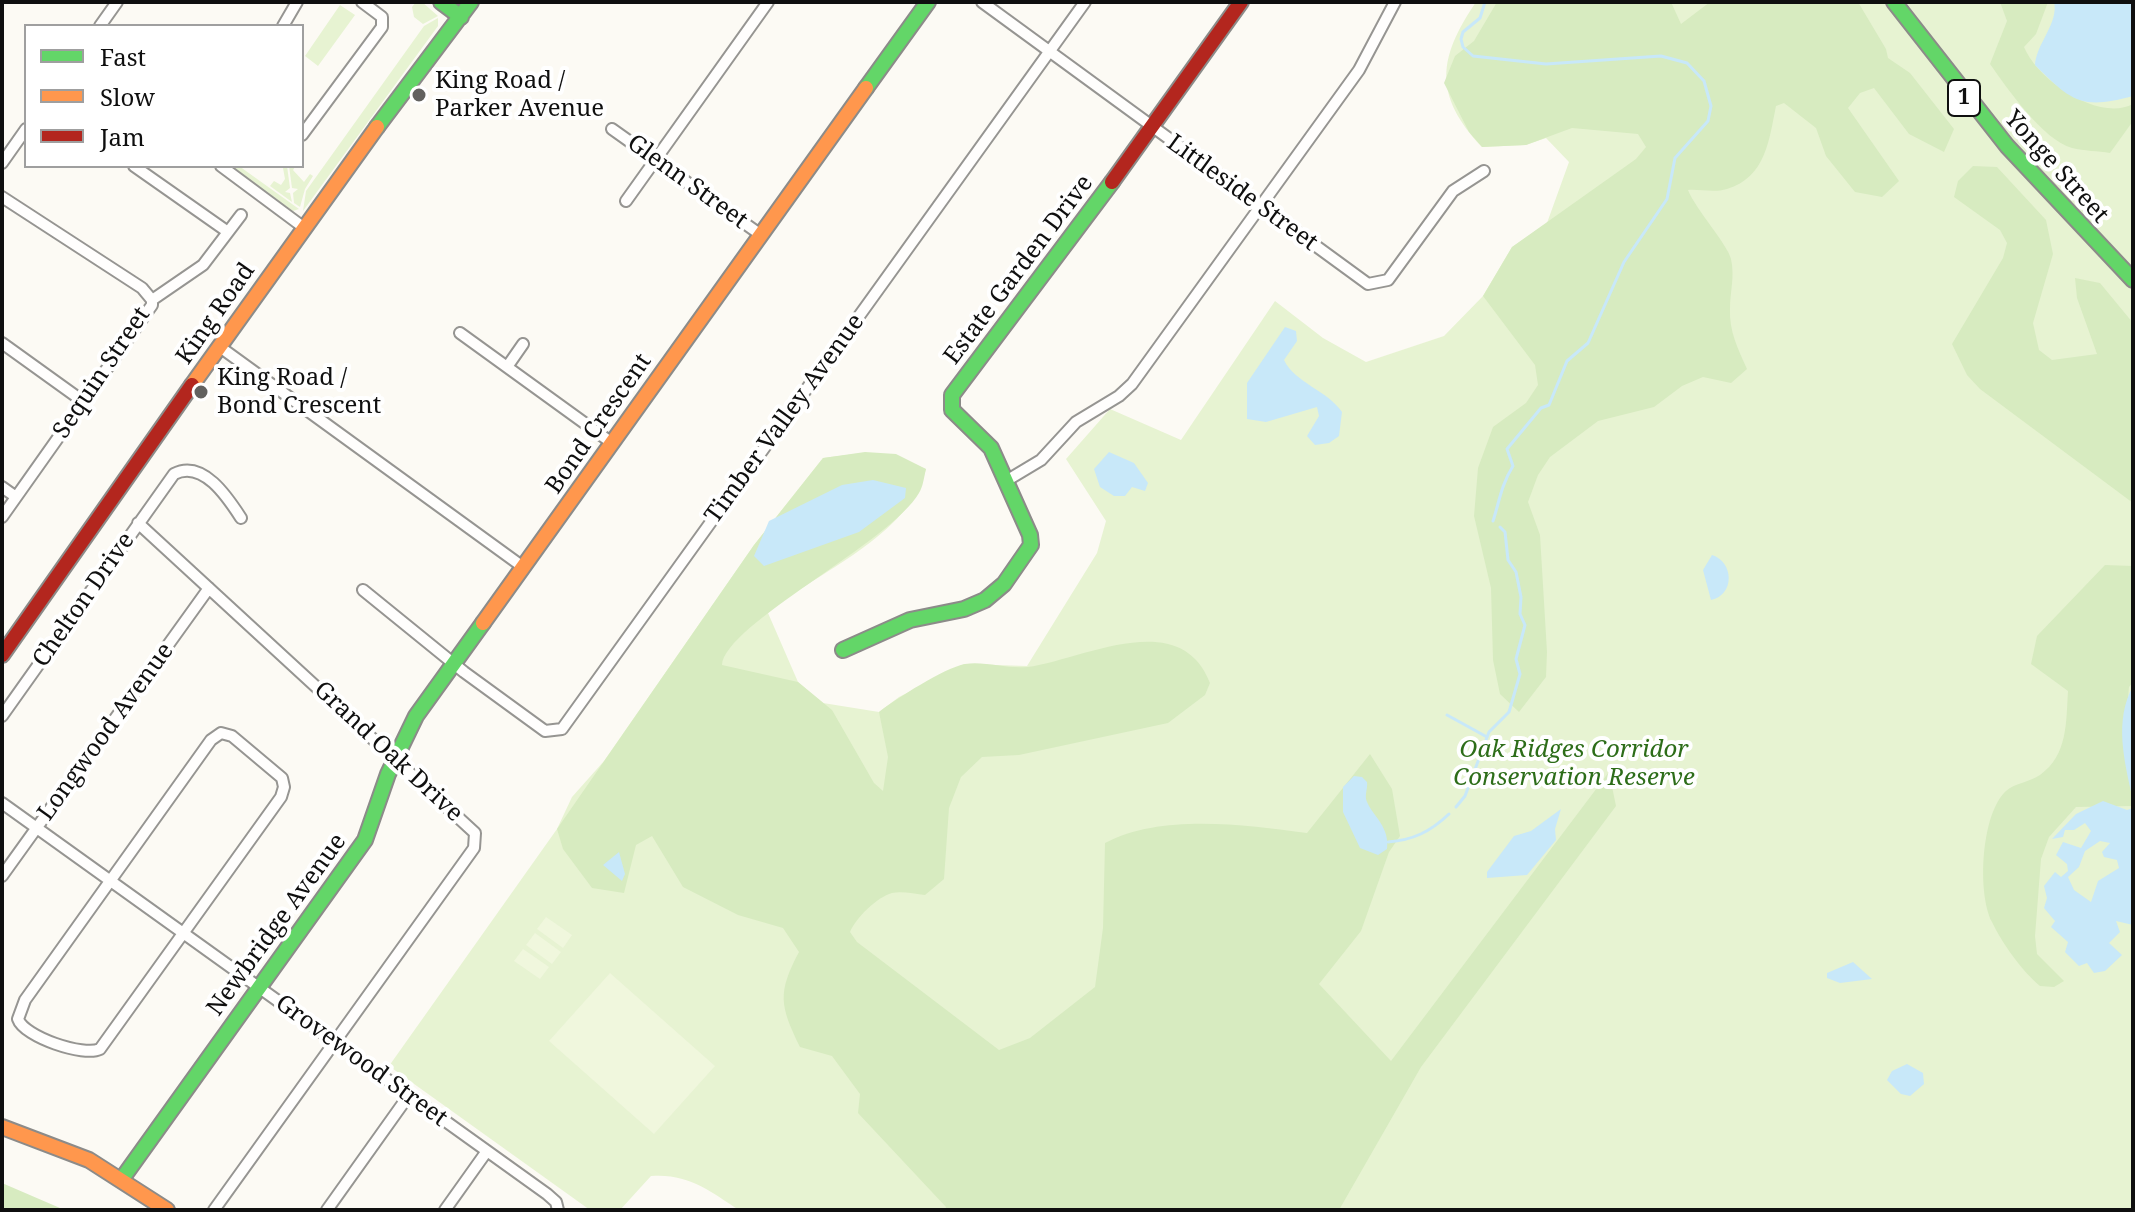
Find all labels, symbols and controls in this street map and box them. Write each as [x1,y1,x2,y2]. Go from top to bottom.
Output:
legend [24,24,304,168]
text: Fast [100,40,146,73]
place label: King Road / Parker Avenue [435,67,604,123]
text: Slow [100,80,155,113]
road number: 1 [1948,80,1980,116]
marker: King Road / Parker Avenue [410,86,428,104]
street label: Yonge Street [1998,105,2114,229]
text: Jam [100,120,145,153]
street label: Glenn Street [621,129,753,235]
street label: Littleside Street [1161,129,1323,257]
street label: Estate Garden Drive [938,170,1100,370]
street label: King Road [171,258,261,370]
street label: Sequin Street [48,302,156,444]
street label: Timber Valley Avenue [699,309,871,529]
street label: Bond Crescent [540,348,658,500]
place label: King Road / Bond Crescent [217,364,381,420]
marker: King Road / Bond Crescent [192,383,210,401]
street label: Chelton Drive [27,527,141,673]
street label: Longwood Avenue [32,638,180,826]
street label: Grand Oak Drive [308,676,468,828]
park label: Oak Ridges Corridor Conservation Reserve [1453,736,1695,792]
street label: Newbridge Avenue [201,828,353,1022]
street label: Grovewood Street [269,989,453,1133]

